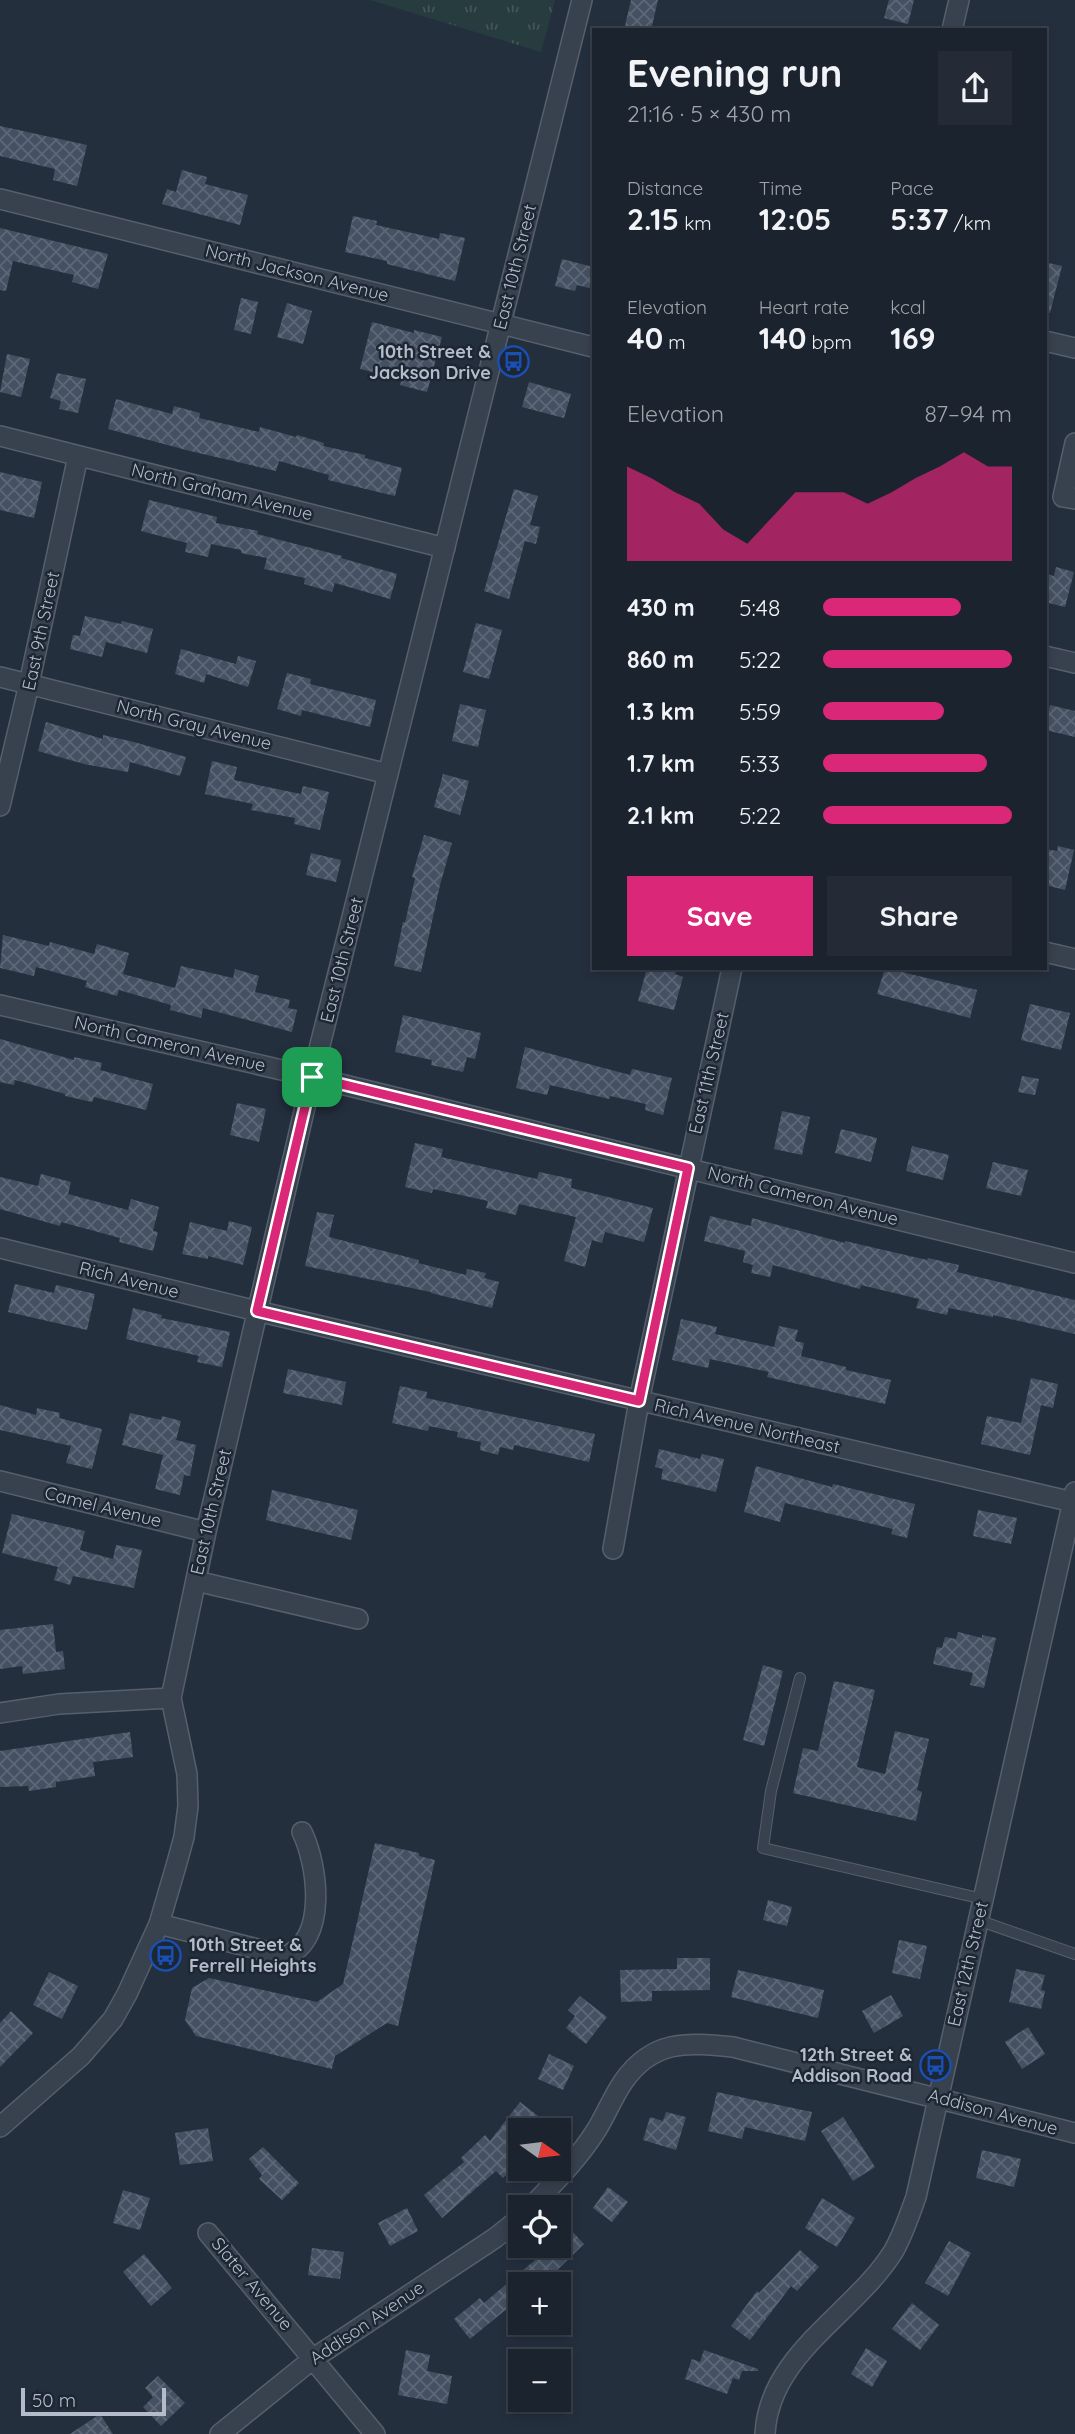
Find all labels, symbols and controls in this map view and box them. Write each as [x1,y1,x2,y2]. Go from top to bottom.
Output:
text: Evening run [627,49,842,97]
button: share [938,51,1012,125]
text: 21:16 · 5 × 430 m [627,99,791,128]
text: Distance [627,176,703,200]
text: Time [759,176,802,200]
text: Pace [890,176,934,200]
text: 2.15 [627,200,679,238]
text: 12:05 [759,200,831,238]
text: 5:37 [890,200,948,238]
street label: East 10th Street [488,202,541,332]
text: km [679,211,712,235]
text: /km [948,211,991,235]
street label: North Jackson Avenue [203,239,391,306]
text: Elevation [627,295,707,319]
text: Heart rate [759,295,849,319]
text: kcal [890,295,926,319]
text: 40 [627,319,663,357]
text: 140 [759,319,806,357]
text: 169 [890,319,936,357]
text: m [663,330,686,354]
text: bpm [806,330,852,354]
place label: 10th Street & Jackson Drive [369,340,491,384]
bus stop icon: 10th Street & Jackson Drive [497,345,531,379]
text: Elevation [627,399,724,428]
text: 87–94 m [925,399,1012,428]
street label: North Graham Avenue [129,458,315,525]
street label: East 9th Street [17,569,64,693]
text: 430 m [627,593,695,622]
text: 5:48 [739,593,780,622]
text: 860 m [627,645,694,674]
text: 5:22 [739,645,781,674]
street label: North Gray Avenue [114,694,274,755]
text: 1.3 km [627,697,695,726]
text: 5:59 [739,697,781,726]
text: 1.7 km [627,749,695,778]
text: 5:33 [739,749,780,778]
text: 2.1 km [627,801,694,830]
text: 5:22 [739,801,781,830]
button: Save [627,876,813,956]
button: Share [827,876,1012,956]
street label: East 10th Street [315,895,368,1025]
street label: North Cameron Avenue [72,1010,268,1077]
street label: East 11th Street [683,1010,734,1136]
pin [282,1047,342,1107]
icon: arrive [293,1058,331,1096]
street label: North Cameron Avenue [705,1161,901,1230]
street label: Rich Avenue [77,1256,181,1303]
street label: Rich Avenue Northeast [652,1393,842,1458]
street label: East 10th Street [185,1447,236,1577]
street label: Camel Avenue [42,1481,164,1532]
street label: East 12th Street [942,1899,993,2029]
place label: 10th Street & Ferrell Heights [189,1933,317,1977]
bus stop icon: 10th Street & Ferrell Heights [149,1938,183,1972]
place label: 12th Street & Addison Road [792,2043,912,2087]
bus stop icon: 12th Street & Addison Road [918,2048,952,2082]
street label: Addison Avenue [926,2083,1061,2140]
north arrow [508,2118,570,2180]
map controls [508,2118,571,2412]
button: locate [508,2195,571,2258]
street label: Slater Avenue [207,2232,298,2335]
button: + [508,2272,571,2335]
street label: Addison Avenue [305,2276,428,2369]
button: − [508,2349,571,2412]
scale bar [21,2385,166,2417]
text: 50 m [32,2388,76,2412]

